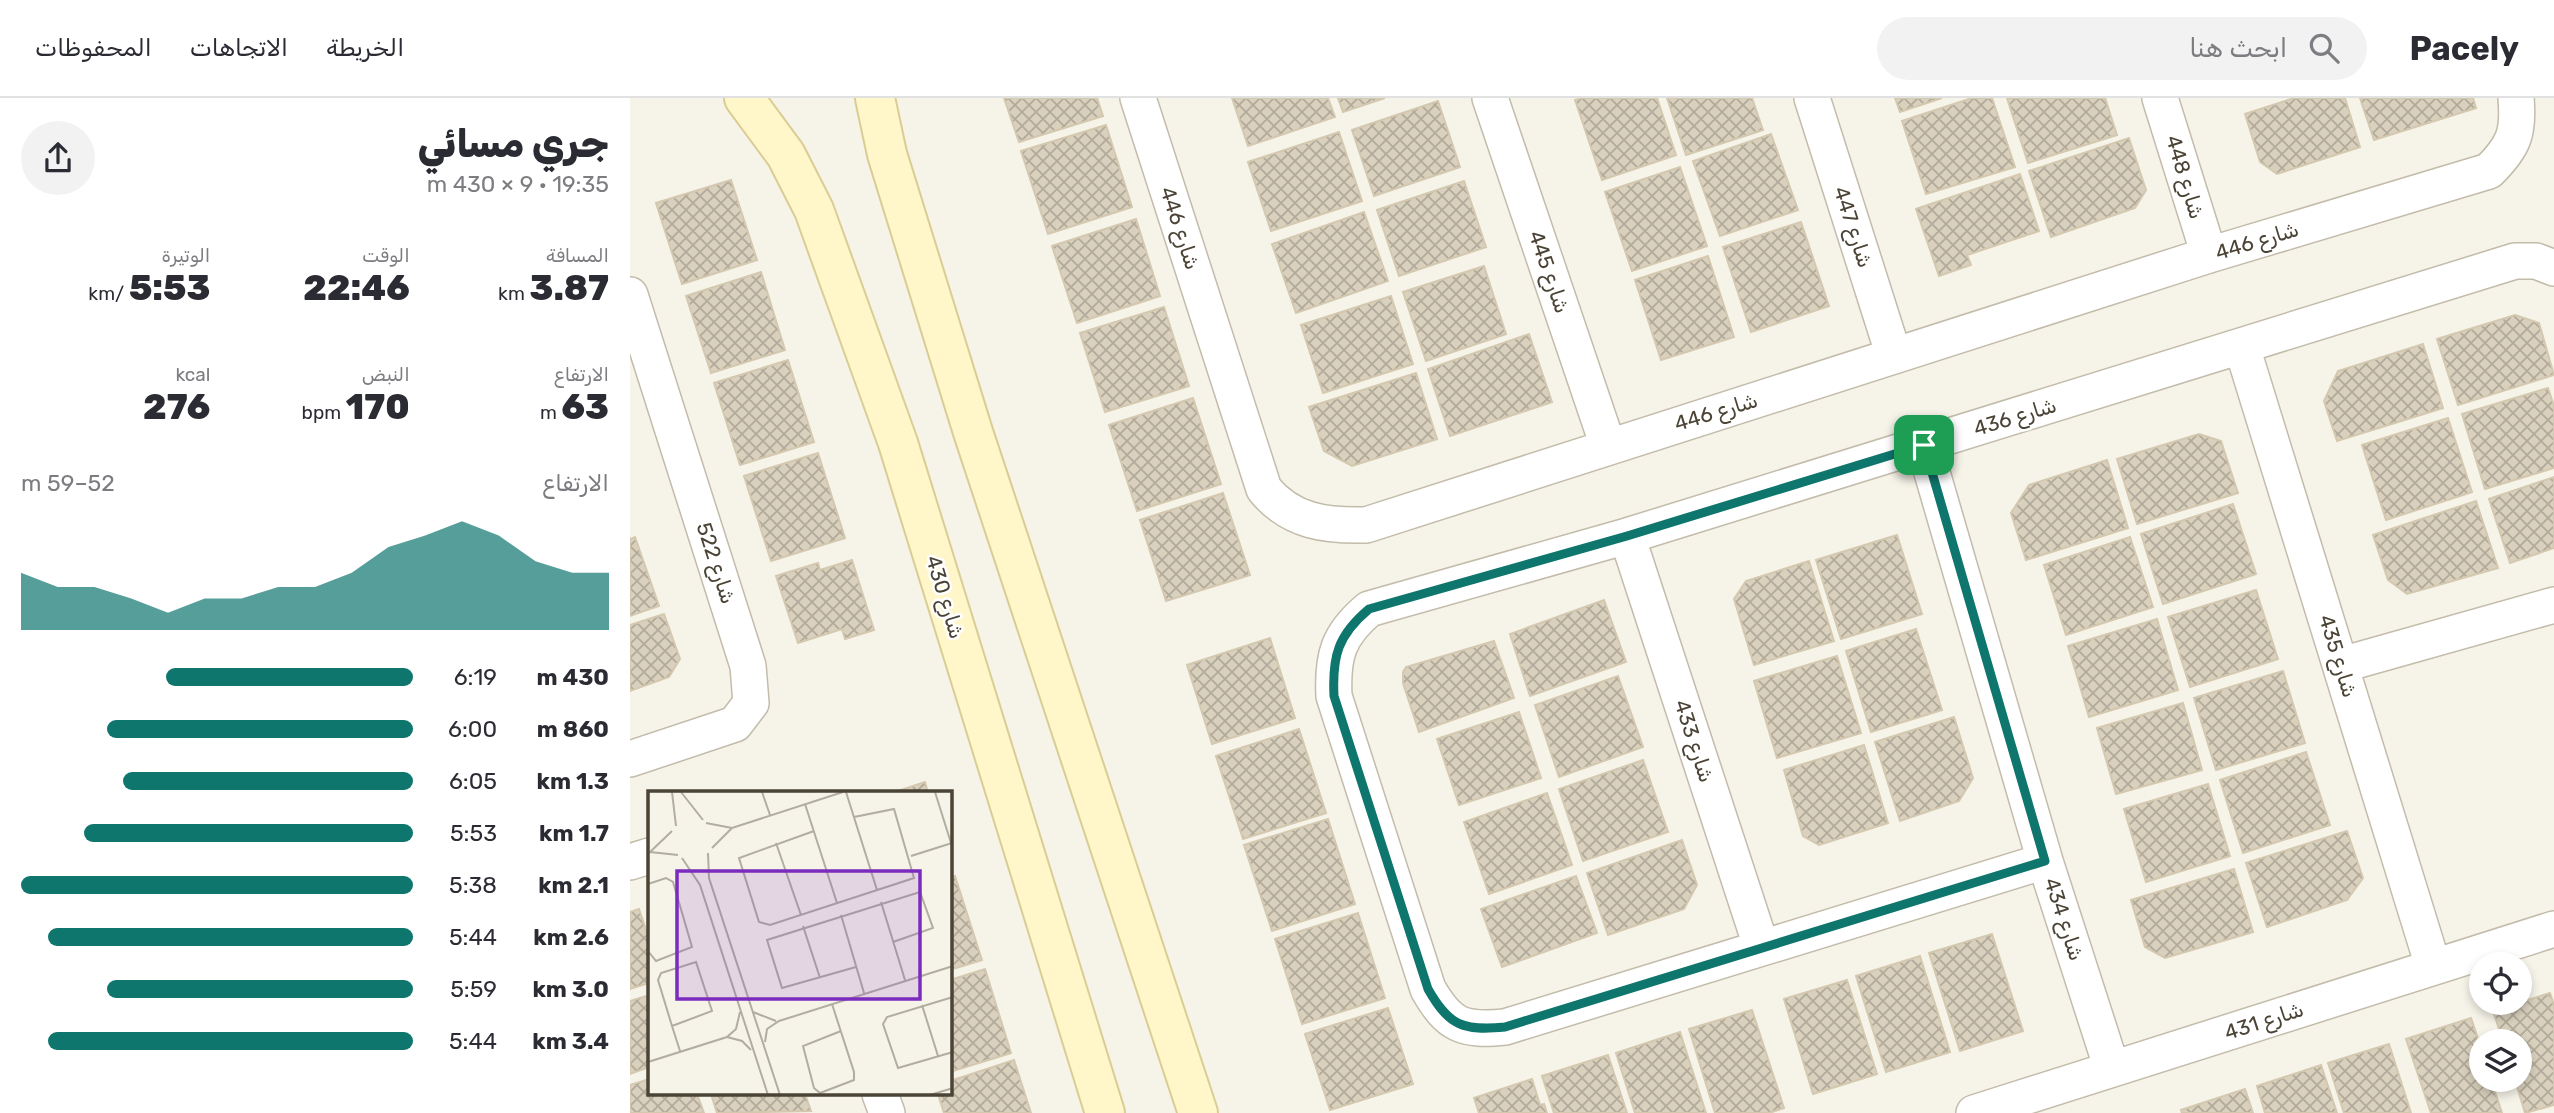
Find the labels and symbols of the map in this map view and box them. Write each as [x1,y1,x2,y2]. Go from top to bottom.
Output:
street label: شارع 448 [2159,132,2210,222]
street label: شارع 446 [1153,183,1206,273]
street label: شارع 447 [1827,183,1878,271]
street label: شارع 446 [2212,216,2302,267]
street label: شارع 445 [1522,227,1575,317]
street label: شارع 446 [1671,387,1761,438]
street label: شارع 436 [1970,392,2060,443]
pin [1894,415,1954,475]
street label: شارع 522 [690,519,741,607]
street label: شارع 430 [919,552,970,642]
street label: شارع 435 [2312,611,2363,701]
street label: شارع 433 [1668,696,1720,786]
inset map [648,791,952,1096]
street label: شارع 434 [2037,874,2090,964]
street label: شارع 431 [2221,996,2307,1047]

